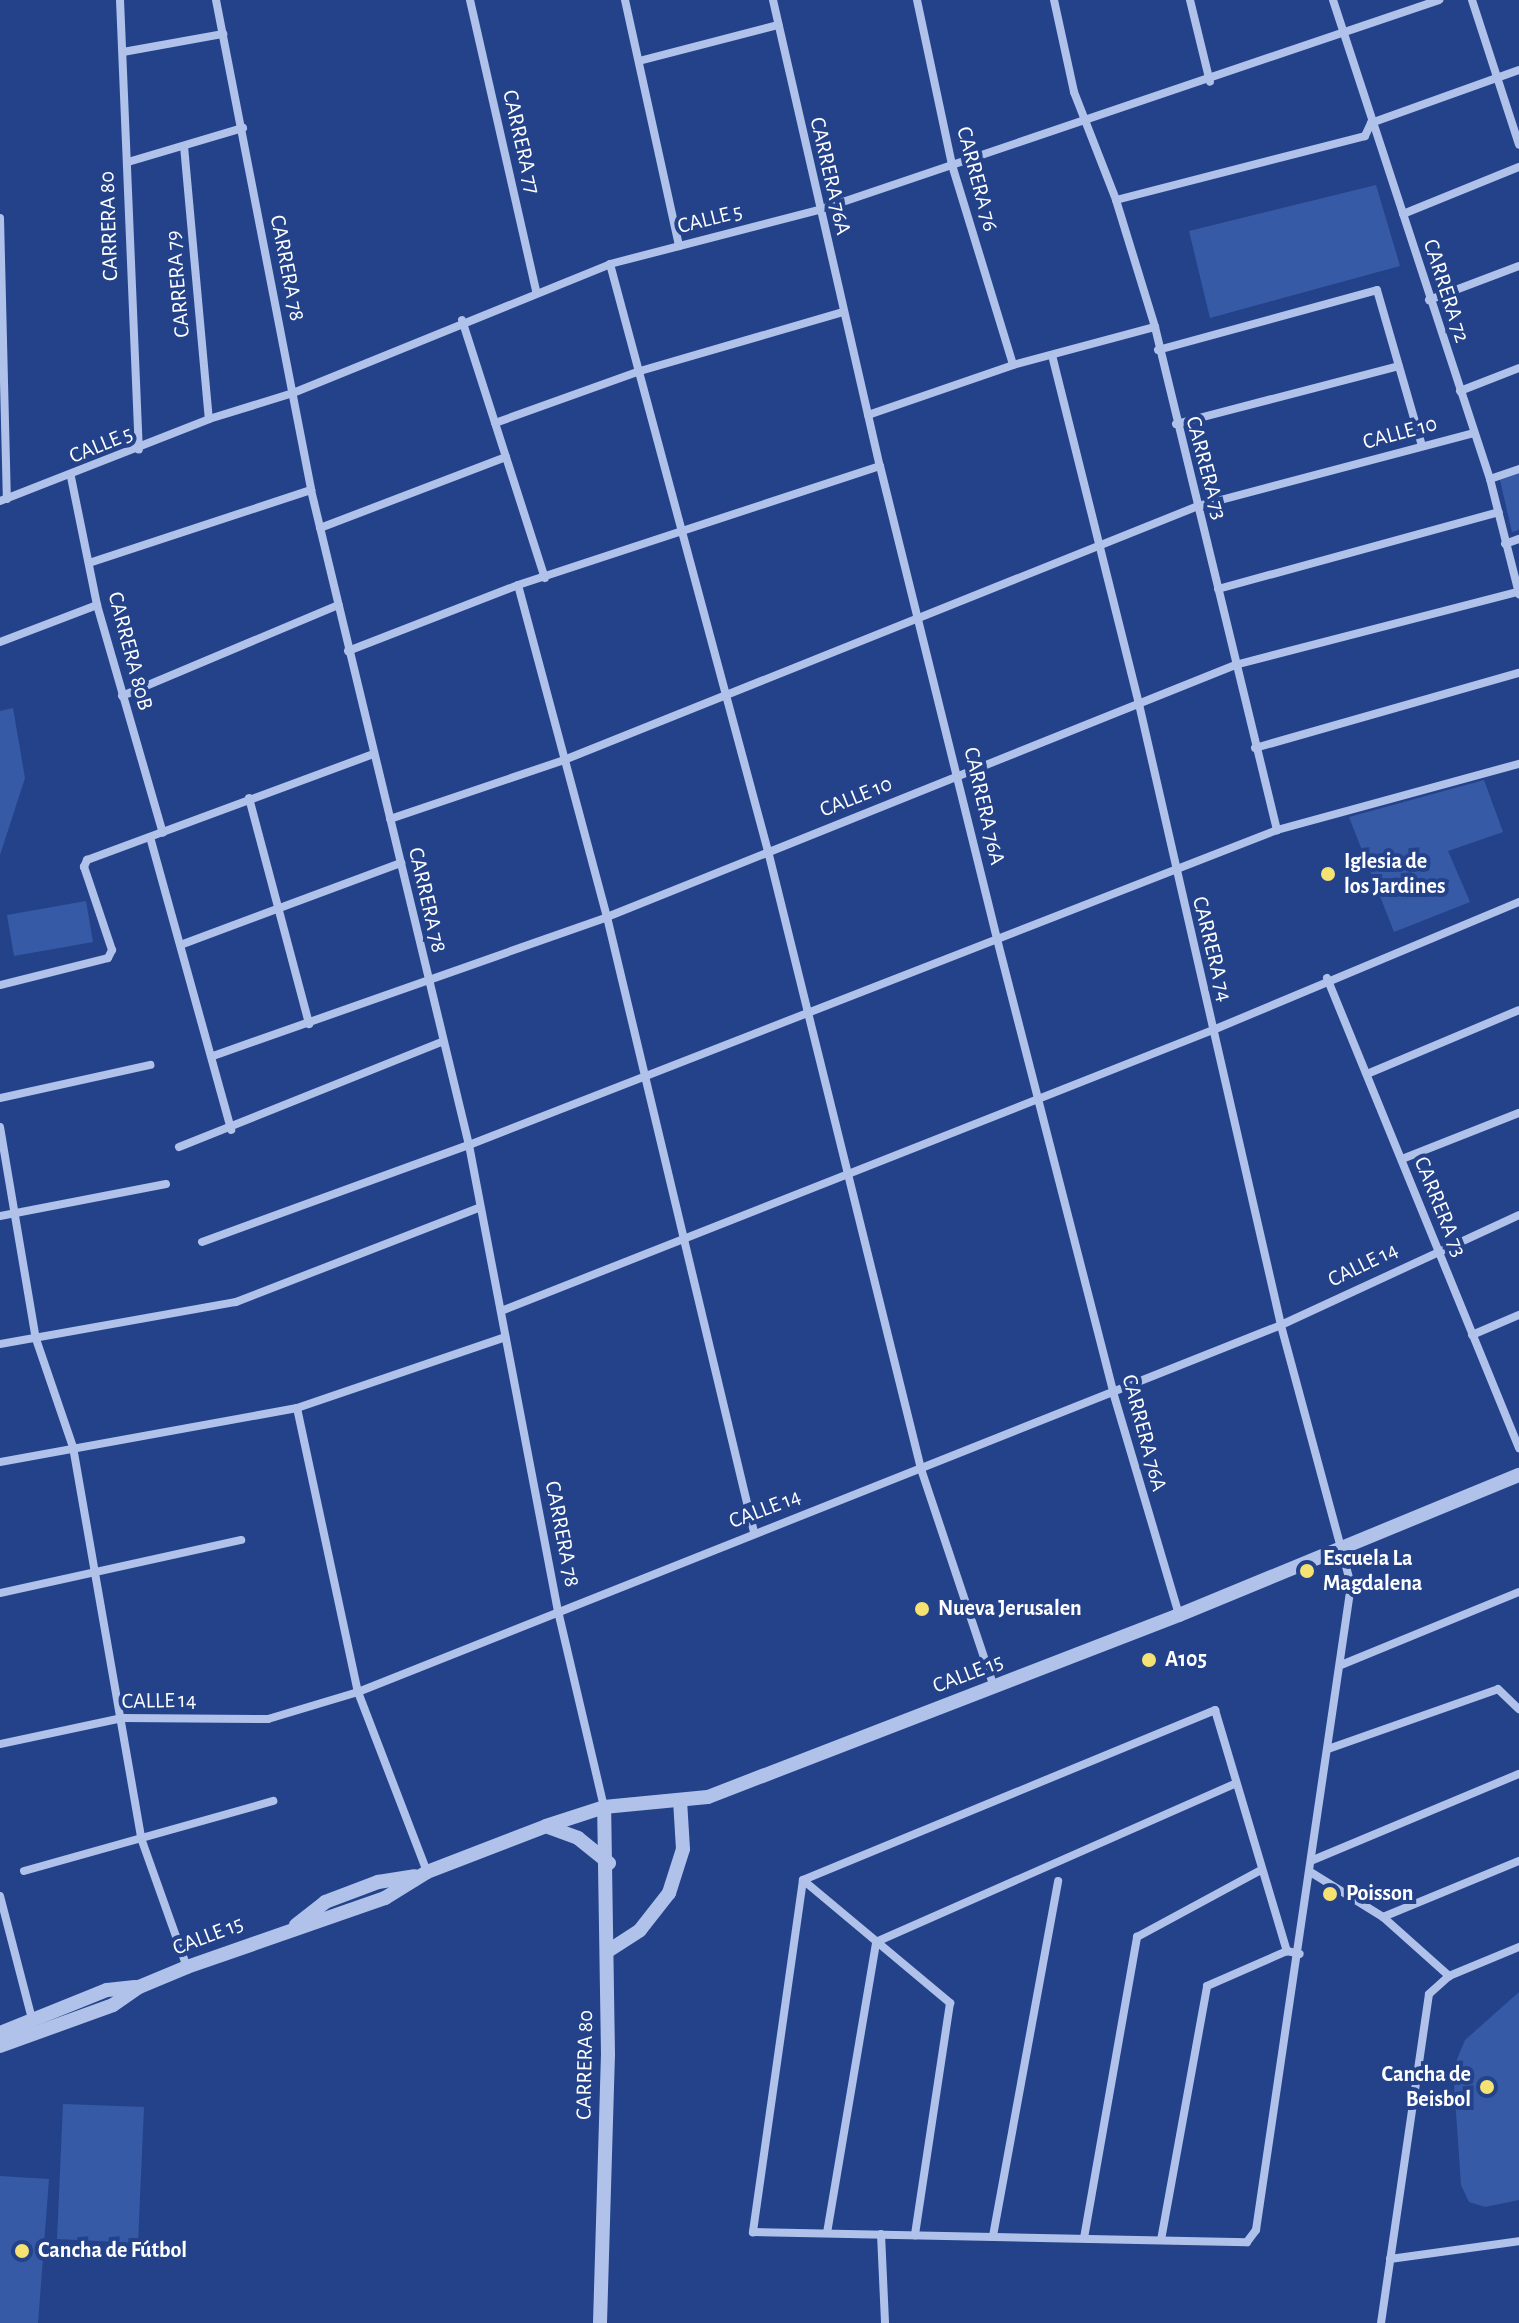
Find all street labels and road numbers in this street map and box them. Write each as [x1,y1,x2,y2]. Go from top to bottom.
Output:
street label: CARRERA 77 [496,87,546,197]
street label: CARRERA 76A [804,115,856,237]
street label: CARRERA 76 [950,124,1004,234]
street label: CARRERA 80 [94,171,124,281]
street label: CALLE 5 [675,198,745,240]
street label: CARRERA 78 [264,213,310,323]
street label: CARRERA 79 [160,229,196,339]
street label: CARRERA 72 [1417,236,1475,346]
street label: CALLE 10 [1360,410,1440,456]
street label: CARRERA 73 [1180,413,1232,523]
street label: CALLE 5 [66,420,136,470]
street label: CARRERA 80B [102,589,158,713]
street label: CARRERA 76A [958,745,1010,867]
street label: CALLE 10 [816,771,896,823]
street label: CARRERA 78 [402,845,452,955]
street label: CARRERA 74 [1186,894,1238,1004]
street label: CARRERA 73 [1408,1153,1472,1261]
street label: CALLE 14 [1324,1237,1402,1293]
street label: CARRERA 76A [1116,1372,1172,1494]
street label: CARRERA 78 [539,1479,585,1589]
street label: CALLE 14 [725,1483,805,1535]
street label: CALLE 15 [929,1649,1007,1699]
street label: CALLE 14 [121,1687,197,1715]
street label: CALLE 15 [169,1911,247,1961]
street label: CARRERA 80 [571,2010,599,2120]

